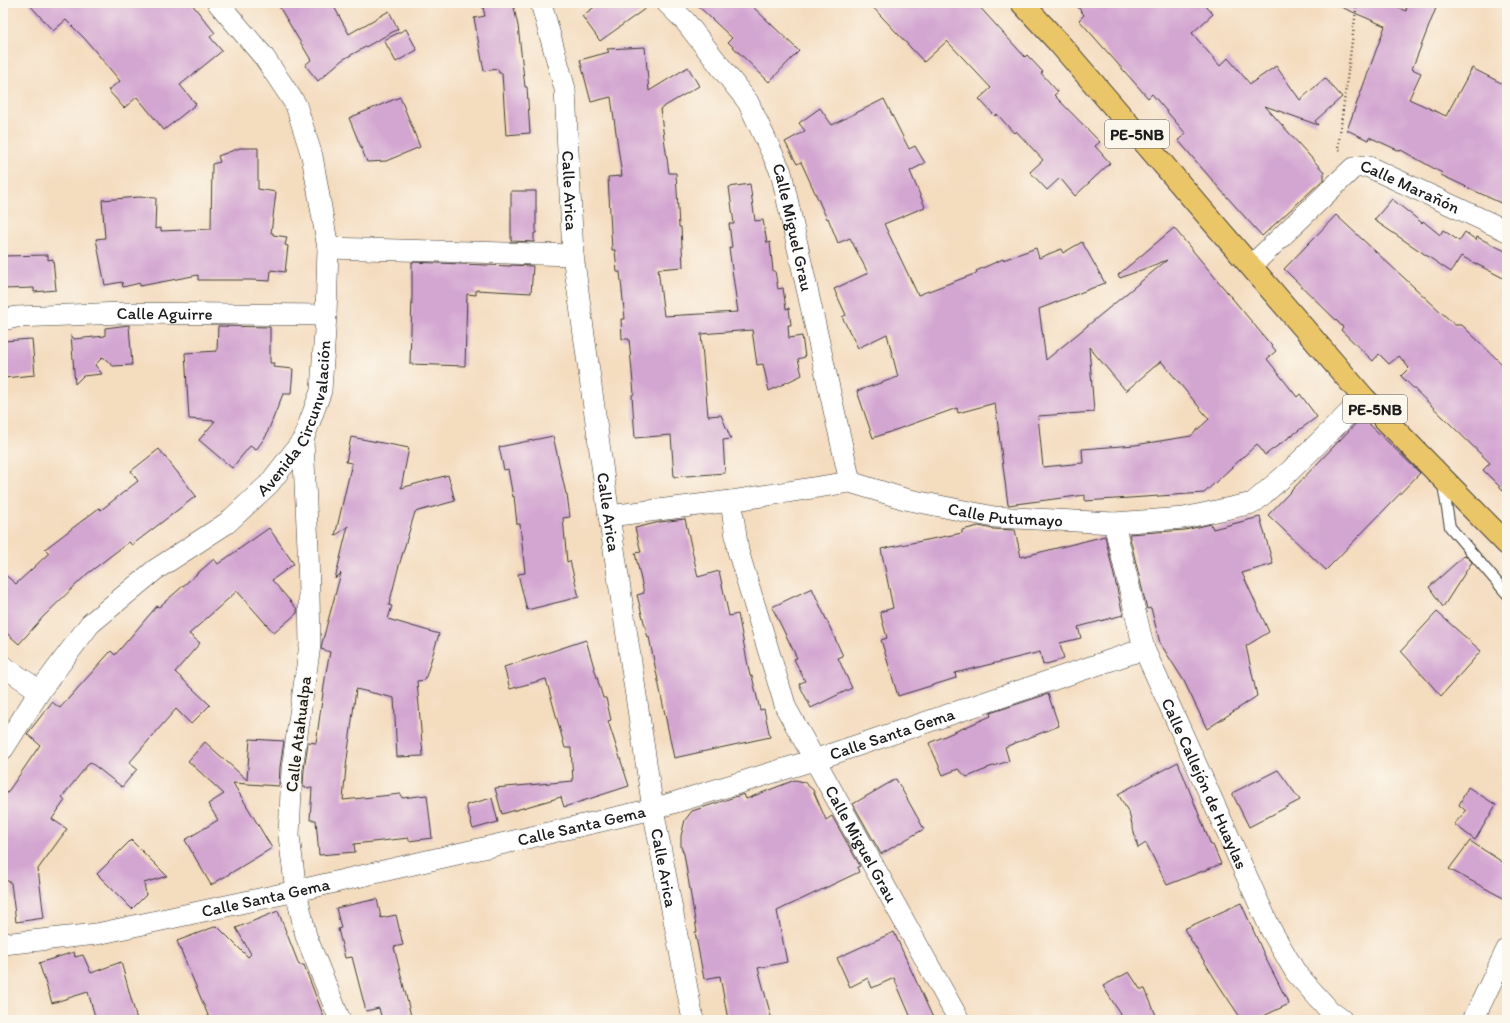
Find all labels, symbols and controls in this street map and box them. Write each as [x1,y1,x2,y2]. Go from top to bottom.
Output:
road number: PE-5NB [1105,120,1169,148]
street label: Calle Arica [558,150,582,231]
street label: Calle Marañón [1359,156,1463,218]
street label: Calle Miguel Grau [768,160,817,294]
street label: Calle Aguirre [116,303,213,324]
street label: Avenida Circunvalación [253,339,334,500]
road number: PE-5NB [1343,395,1407,423]
street label: Calle Arica [593,471,624,553]
street label: Calle Putumayo [946,498,1063,530]
street label: Calle Atahualpa [281,675,315,793]
street label: Calle Callejón de Huaylas [1157,695,1252,872]
street label: Calle Santa Gema [827,703,957,764]
street label: Calle Miguel Grau [821,782,902,906]
street label: Calle Santa Gema [515,801,648,850]
street label: Calle Arica [647,826,681,909]
street label: Calle Santa Gema [200,874,332,921]

